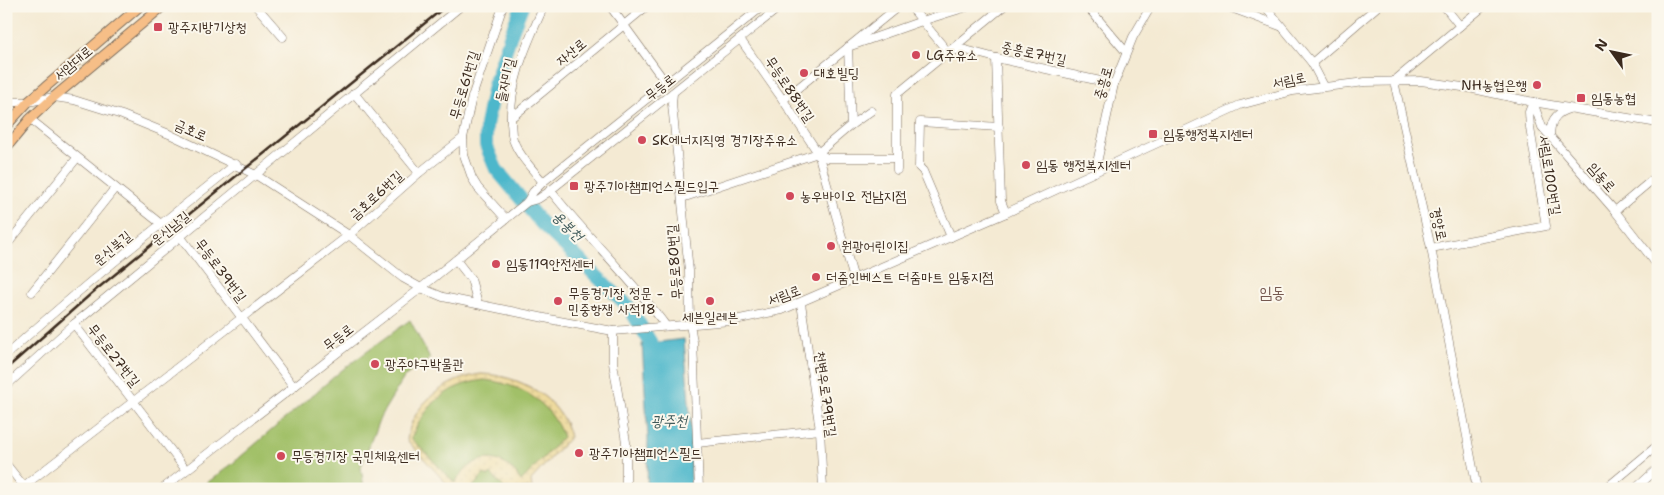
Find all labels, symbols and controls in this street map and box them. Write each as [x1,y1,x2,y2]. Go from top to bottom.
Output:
place label: 광주지방기상청 [168,18,247,36]
marker: 광주지방기상청 [152,21,164,33]
north arrow [1586,28,1636,78]
street label: 자산로 [552,34,590,70]
text: N [1591,35,1612,54]
street label: 중흥로7번길 [1000,37,1069,69]
street label: 서암대로 [50,42,96,84]
place label: LG주유소 [926,46,978,64]
street label: 무등로61번길 [445,48,483,122]
marker: LG주유소 [910,49,922,61]
street label: 무등로88번길 [761,53,819,126]
street label: 들자미길 [491,55,519,104]
place label: 대호빌딩 [814,64,859,82]
street label: 중흥로 [1090,64,1116,102]
marker: 대호빌딩 [798,67,810,79]
street label: 서림로 [1271,68,1307,92]
street label: 무등로 [641,70,679,104]
place label: NH농협은행 [1461,76,1527,94]
marker: NH농협은행 [1531,79,1543,91]
place label: 임동농협 [1591,89,1636,107]
marker: 임동농협 [1575,92,1587,104]
street label: 금호로 [172,115,210,145]
place label: 임동행정복지센터 [1163,125,1253,143]
marker: 임동행정복지센터 [1147,128,1159,140]
place label: SK에너지직영 경기장주유소 [652,131,798,149]
street label: 서림로100번길 [1535,133,1565,217]
marker: SK에너지직영 경기장주유소 [636,134,648,146]
place label: 임동 행정복지센터 [1036,156,1131,174]
street label: 임동로 [1584,158,1620,196]
marker: 임동 행정복지센터 [1020,159,1032,171]
street label: 금호로6번길 [345,166,407,224]
place label: 광주기아챔피언스필드입구 [584,177,719,195]
marker: 광주기아챔피언스필드입구 [568,180,580,192]
place label: 농우바이오 전남지점 [800,187,906,205]
marker: 농우바이오 전남지점 [784,190,796,202]
street label: 운신남길 [147,206,194,249]
water label: 용봉천 [548,206,589,247]
street label: 경양로 [1427,206,1451,242]
street label: 무등로80번길 [662,223,686,300]
street label: 운신북길 [89,226,136,269]
street label: 무등로39번길 [191,235,251,306]
place label: 원광어린이집 [841,237,909,255]
marker: 원광어린이집 [825,240,837,252]
place label: 임동119안전센터 [506,255,594,273]
marker: 임동119안전센터 [490,258,502,270]
place label: 더줌인베스트 더줌마트 임동지점 [826,268,993,286]
marker: 더줌인베스트 더줌마트 임동지점 [810,271,822,283]
street label: 서림로 [765,281,803,309]
district label: 임동 [1259,282,1285,303]
place label: 무등경기장 정문 - 민중항쟁 사적18 [568,284,663,318]
marker: 무등경기장 정문 - 민중항쟁 사적18 [552,295,564,307]
marker: 세븐일레븐 [704,295,716,307]
place label: 세븐일레븐 [682,308,738,326]
street label: 무등로27번길 [84,320,145,391]
street label: 무등로 [319,320,357,354]
street label: 천변우로79번길 [811,350,841,439]
place label: 광주야구박물관 [385,355,464,373]
marker: 광주야구박물관 [369,358,381,370]
water label: 광주천 [651,411,689,431]
place label: 광주기아챔피언스필드 [589,444,702,462]
place label: 무등경기장 국민체육센터 [291,447,420,465]
marker: 광주기아챔피언스필드 [573,447,585,459]
marker: 무등경기장 국민체육센터 [275,450,287,462]

